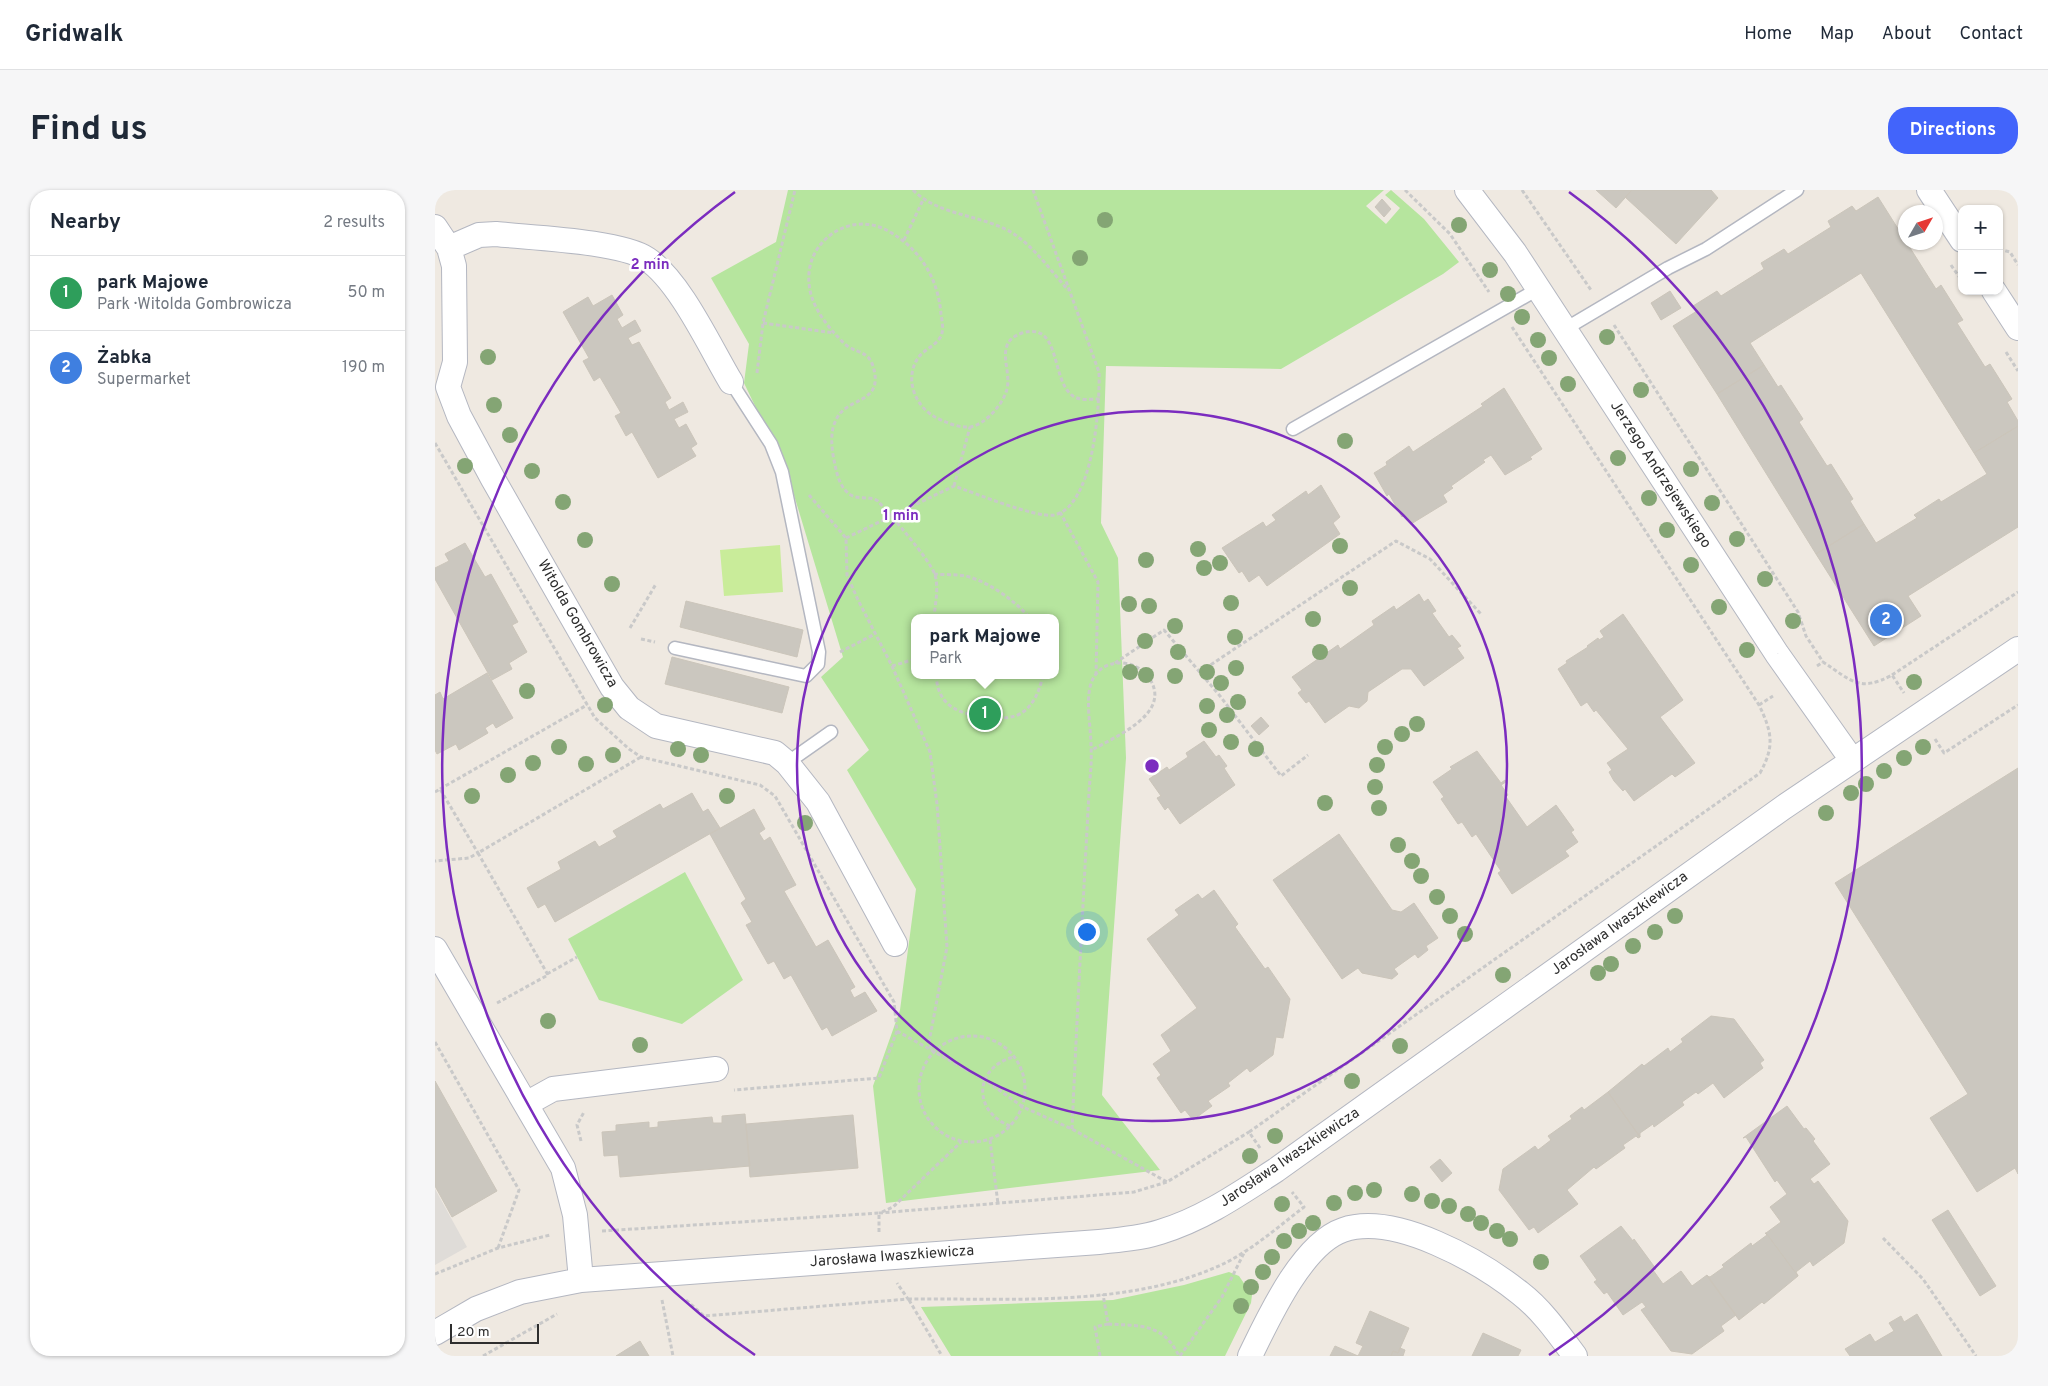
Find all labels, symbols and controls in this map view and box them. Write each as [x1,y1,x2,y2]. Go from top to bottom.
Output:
text: Gridwalk [25,20,123,50]
text: Home [1744,23,1792,46]
text: Map [1820,23,1854,46]
text: About [1882,23,1931,46]
text: Contact [1959,23,2023,46]
button: Directions [1888,107,2018,154]
text: Find us [30,108,148,152]
north arrow [1898,205,1943,250]
map controls [1958,205,2003,295]
button: + [1958,205,2003,250]
text: Nearby [50,209,121,236]
text: 2 results [323,213,385,233]
button: − [1958,250,2003,295]
text: 2 min [630,256,670,275]
text: park Majowe [97,271,209,295]
text: 1 [63,283,69,303]
text: 50 m [348,283,385,303]
text: Park · Witolda Gombrowicza [97,295,292,315]
text: Żabka [97,346,152,370]
text: 2 [61,358,71,378]
text: 190 m [342,358,385,378]
text: Supermarket [97,370,191,390]
street label: Jerzego Andrzejewskiego [1605,398,1715,552]
text: 1 min [883,507,919,526]
street label: Witolda Gombrowicza [533,557,621,691]
pin: 2 [1870,601,1902,639]
popup [911,614,1059,679]
text: park Majowe [929,625,1041,649]
text: Park [929,649,962,669]
pin: 1 [969,695,1001,733]
centre of rings [1143,757,1161,775]
street label: Jarosława Iwaszkiewicza [1548,868,1692,980]
your location [1074,919,1100,945]
street label: Jarosława Iwaszkiewicza [1216,1104,1364,1212]
street label: Jarosława Iwaszkiewicza [809,1242,975,1272]
scale bar [450,1321,539,1344]
text: 20 m [457,1324,490,1341]

